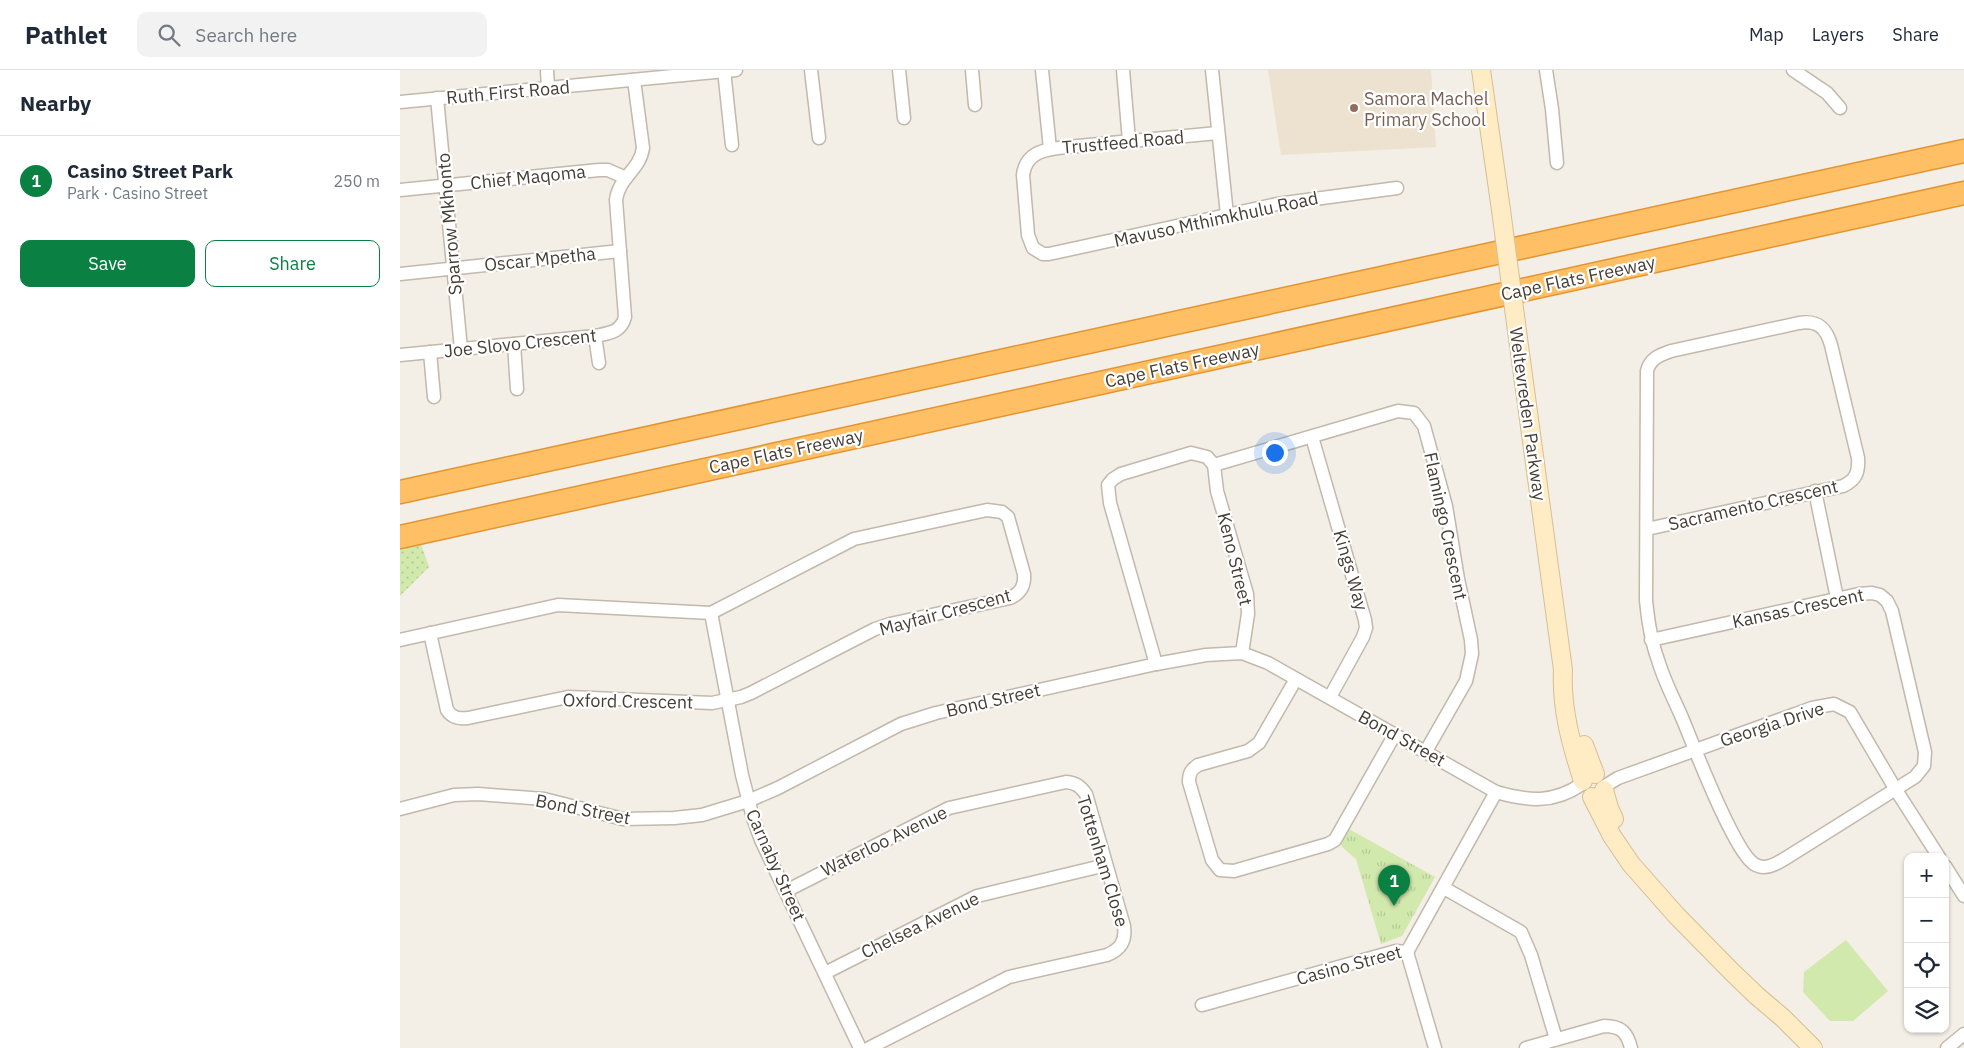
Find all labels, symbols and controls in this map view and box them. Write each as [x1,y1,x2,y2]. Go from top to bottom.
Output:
search box [137,12,487,57]
text: Pathlet [25,19,107,51]
icon: search [155,21,183,49]
text: Search here [195,23,297,47]
text: Map [1749,23,1784,46]
text: Layers [1812,23,1864,46]
text: Share [1892,23,1939,46]
street label: Ruth First Road [445,75,571,109]
place label: Samora Machel Primary School [1364,87,1489,131]
text: Nearby [20,89,91,117]
marker: Samora Machel Primary School [1348,102,1360,114]
street label: Trustfeed Road [1061,125,1185,159]
street label: Sparrow Mkhonto [431,152,467,296]
text: Casino Street Park [67,159,233,183]
street label: Chief Maqoma [469,159,587,194]
text: 1 [31,171,41,191]
text: 250 m [333,171,380,191]
text: Park · Casino Street [67,183,208,203]
street label: Mavuso Mthimkhulu Road [1112,186,1320,252]
button: Save [20,240,195,287]
button: Share [205,240,380,287]
street label: Oscar Mpetha [483,242,597,276]
street label: Cape Flats Freeway [1499,250,1657,306]
street label: Joe Slovo Crescent [442,324,598,362]
street label: Weltevreden Parkway [1504,326,1552,502]
street label: Cape Flats Freeway [1103,337,1261,393]
street label: Cape Flats Freeway [707,423,865,479]
your location [1262,440,1288,466]
street label: Flamingo Crescent [1419,450,1473,602]
street label: Sacramento Crescent [1666,474,1840,536]
street label: Keno Street [1212,510,1258,608]
street label: Kings Way [1329,527,1374,613]
street label: Mayfair Crescent [876,583,1014,641]
street label: Kansas Crescent [1730,583,1866,633]
street label: Bond Street [944,678,1042,722]
street label: Oxford Crescent [563,688,693,714]
street label: Georgia Drive [1717,696,1827,752]
street label: Bond Street [1354,705,1450,771]
street label: Bond Street [534,789,632,829]
street label: Tottenham Close [1072,792,1134,930]
street label: Waterloo Avenue [817,800,951,881]
street label: Carnaby Street [741,805,811,925]
map controls [1904,853,1949,1033]
button: + [1904,853,1949,898]
pin: 1 [1378,865,1410,906]
street label: Chelsea Avenue [857,886,983,964]
button: − [1904,898,1949,943]
street label: Casino Street [1294,940,1404,990]
button: locate [1904,943,1949,988]
button: layers [1904,988,1949,1033]

